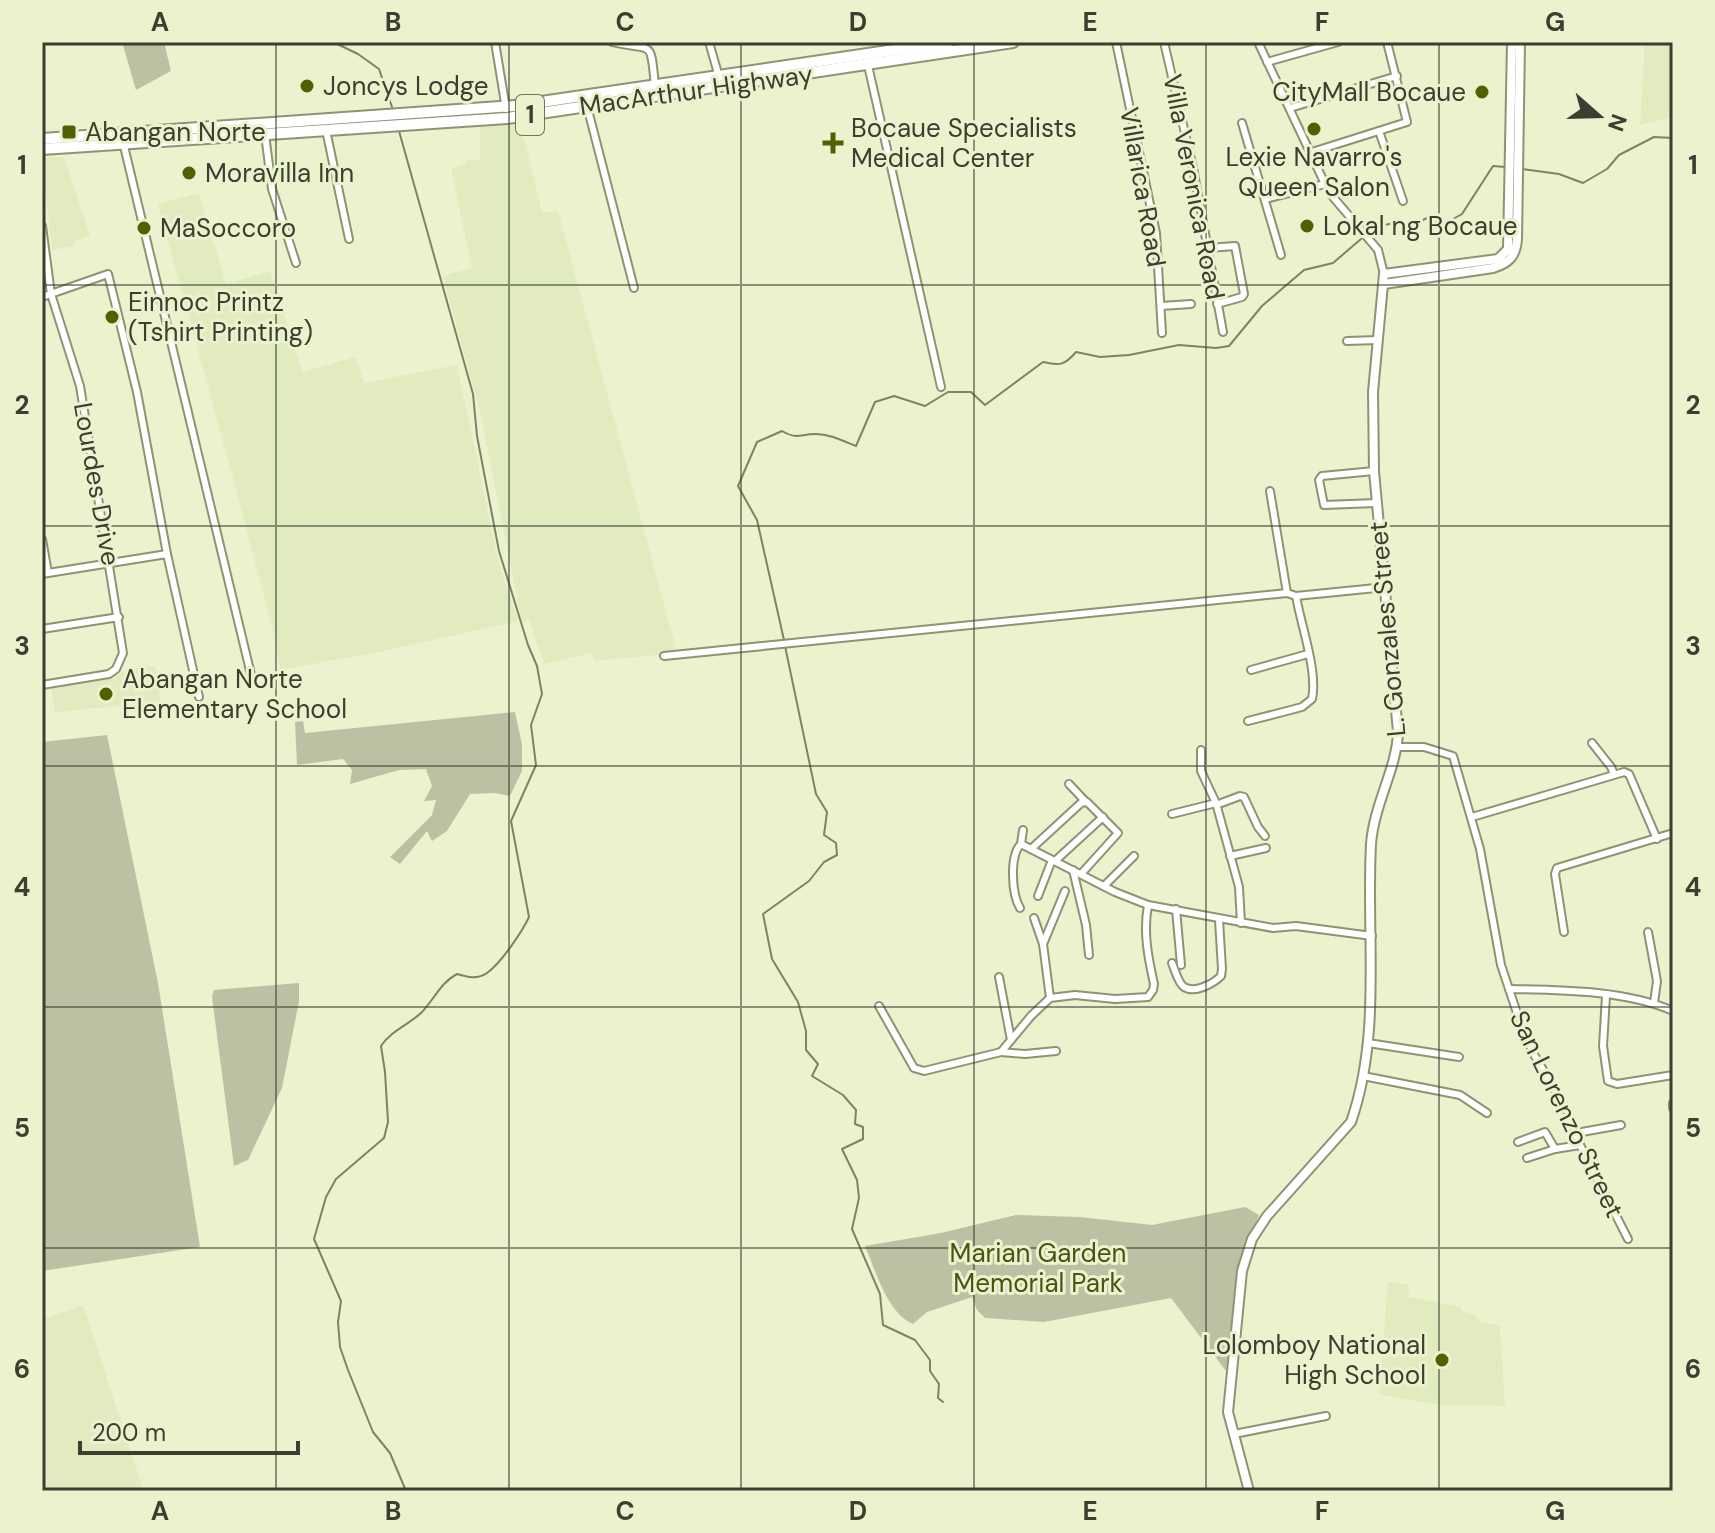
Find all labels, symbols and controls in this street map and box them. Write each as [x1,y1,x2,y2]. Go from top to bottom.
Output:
text: A [151,5,169,39]
text: B [385,5,401,39]
text: C [615,5,635,39]
text: D [849,5,867,39]
text: E [1082,5,1098,39]
text: F [1315,5,1329,39]
text: G [1545,5,1565,39]
street label: MacArthur Highway [577,57,815,123]
place label: Joncys Lodge [323,69,489,103]
street label: Villa Veronica Road [1155,71,1233,303]
place label: CityMall Bocaue [1272,75,1466,109]
north arrow [1559,76,1639,156]
marker: Joncys Lodge [298,77,316,95]
marker: CityMall Bocaue [1473,83,1491,101]
road number: 1 [516,95,544,135]
street label: Villarica Road [1112,104,1174,270]
text: N [1601,110,1634,135]
place label: Bocaue Specialists Medical Center [851,111,1077,175]
place label: Abangan Norte [85,115,266,149]
marker: Lexie Navarro's Queen Salon [1305,120,1323,138]
marker: Abangan Norte [60,123,78,141]
marker: Bocaue Specialists Medical Center [822,132,844,154]
place label: Lexie Navarro's Queen Salon [1225,140,1403,204]
text: 1 [17,148,27,182]
text: 1 [1688,148,1698,182]
place label: Moravilla Inn [205,156,354,190]
marker: Moravilla Inn [180,164,198,182]
place label: Lokal ng Bocaue [1323,209,1518,243]
place label: MaSoccoro [160,211,296,245]
marker: Lokal ng Bocaue [1298,217,1316,235]
marker: MaSoccoro [135,219,153,237]
place label: Einnoc Printz (Tshirt Printing) [128,285,313,349]
marker: Einnoc Printz (Tshirt Printing) [103,308,121,326]
text: 2 [14,388,30,422]
text: 2 [1685,388,1701,422]
street label: Lourdes Drive [66,400,128,568]
street label: L. Gonzales Street [1361,520,1413,738]
text: 3 [14,629,30,663]
text: 3 [1685,629,1701,663]
place label: Abangan Norte Elementary School [122,662,347,726]
marker: Abangan Norte Elementary School [97,685,115,703]
text: 4 [14,870,30,904]
text: 4 [1685,870,1701,904]
street label: San Lorenzo Street [1502,1005,1632,1223]
text: 5 [14,1111,30,1145]
text: 5 [1685,1111,1701,1145]
park label: Marian Garden Memorial Park [950,1236,1126,1300]
place label: Lolomboy National High School [1203,1328,1426,1392]
marker: Lolomboy National High School [1433,1351,1451,1369]
text: 6 [14,1352,30,1386]
text: 6 [1685,1352,1701,1386]
scale bar [80,1405,298,1455]
text: 200 m [92,1417,166,1448]
text: A [151,1494,169,1528]
text: B [385,1494,401,1528]
text: C [615,1494,635,1528]
text: D [849,1494,867,1528]
text: E [1082,1494,1098,1528]
text: F [1315,1494,1329,1528]
text: G [1545,1494,1565,1528]

